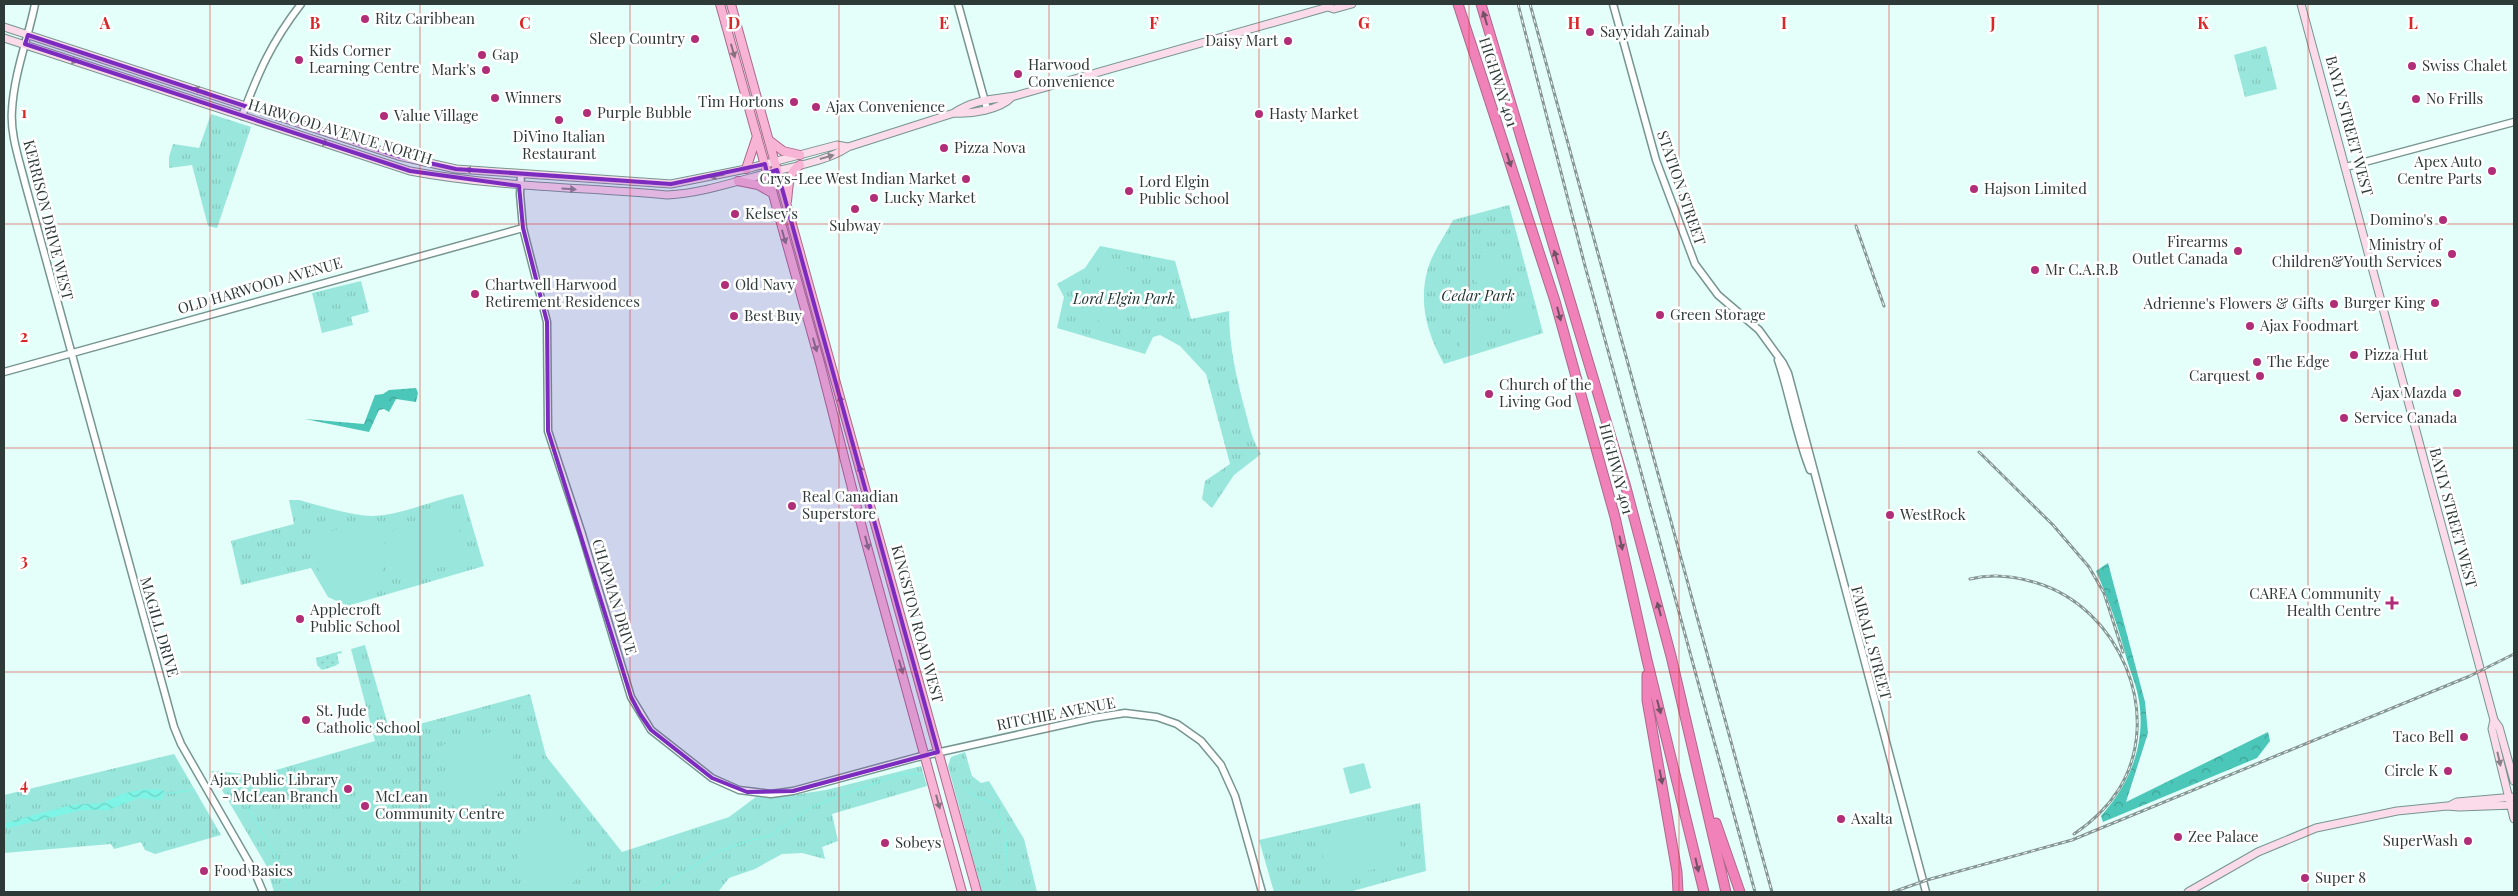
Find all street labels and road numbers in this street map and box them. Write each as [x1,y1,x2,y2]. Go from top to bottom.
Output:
street label: HIGHWAY 401 [1475,34,1523,130]
street label: BAYLY STREET WEST [2322,53,2378,198]
street label: HARWOOD AVENUE NORTH [246,93,435,169]
street label: STATION STREET [1653,128,1711,248]
street label: KERRISON DRIVE WEST [19,138,79,302]
street label: OLD HARWOOD AVENUE [175,252,344,318]
street label: HIGHWAY 401 [1595,421,1639,517]
street label: BAYLY STREET WEST [2426,445,2482,590]
street label: CHAPMAN DRIVE [588,536,642,657]
street label: KINGSTON ROAD WEST [887,543,949,705]
street label: MAGILL DRIVE [136,574,184,679]
street label: FAIRALL STREET [1847,584,1897,702]
street label: RITCHIE AVENUE [995,692,1117,734]

